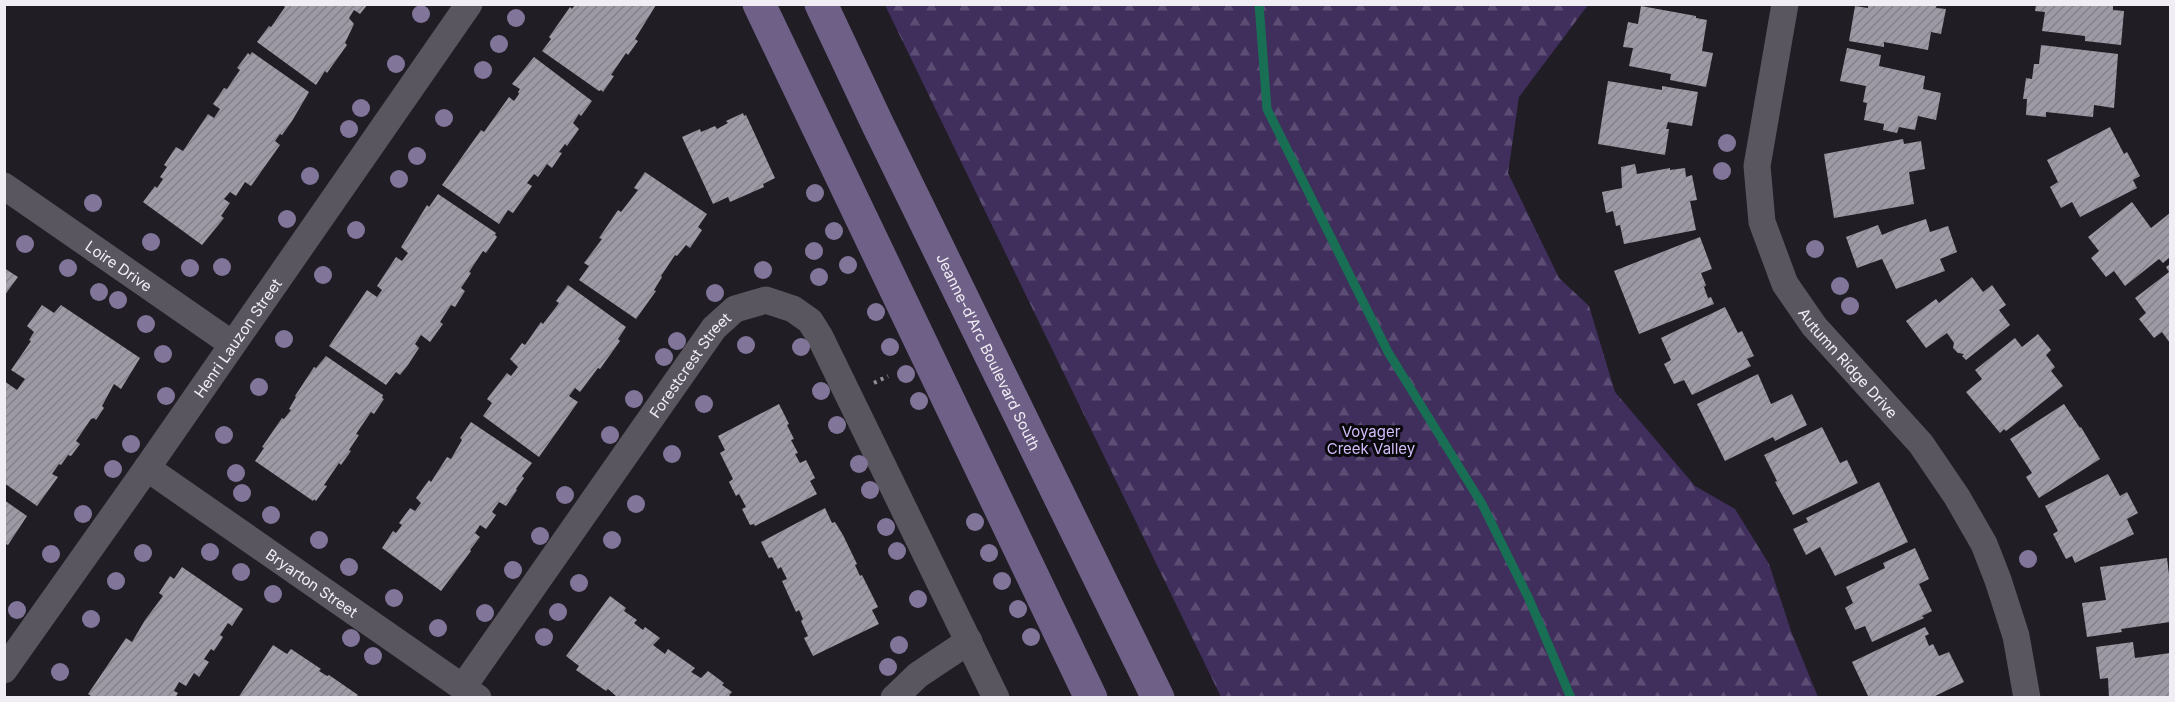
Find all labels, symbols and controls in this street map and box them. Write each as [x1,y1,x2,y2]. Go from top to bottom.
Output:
street label: Loire Drive [82,236,156,295]
street label: Jeanne-d'Arc Boulevard South [933,250,1045,453]
street label: Henri Lauzon Street [189,274,285,401]
street label: Autumn Ridge Drive [1795,304,1902,422]
street label: Forestcrest Street [645,308,735,421]
park label: Voyager Creek Valley [1327,422,1416,458]
street label: Bryarton Street [262,544,362,621]

